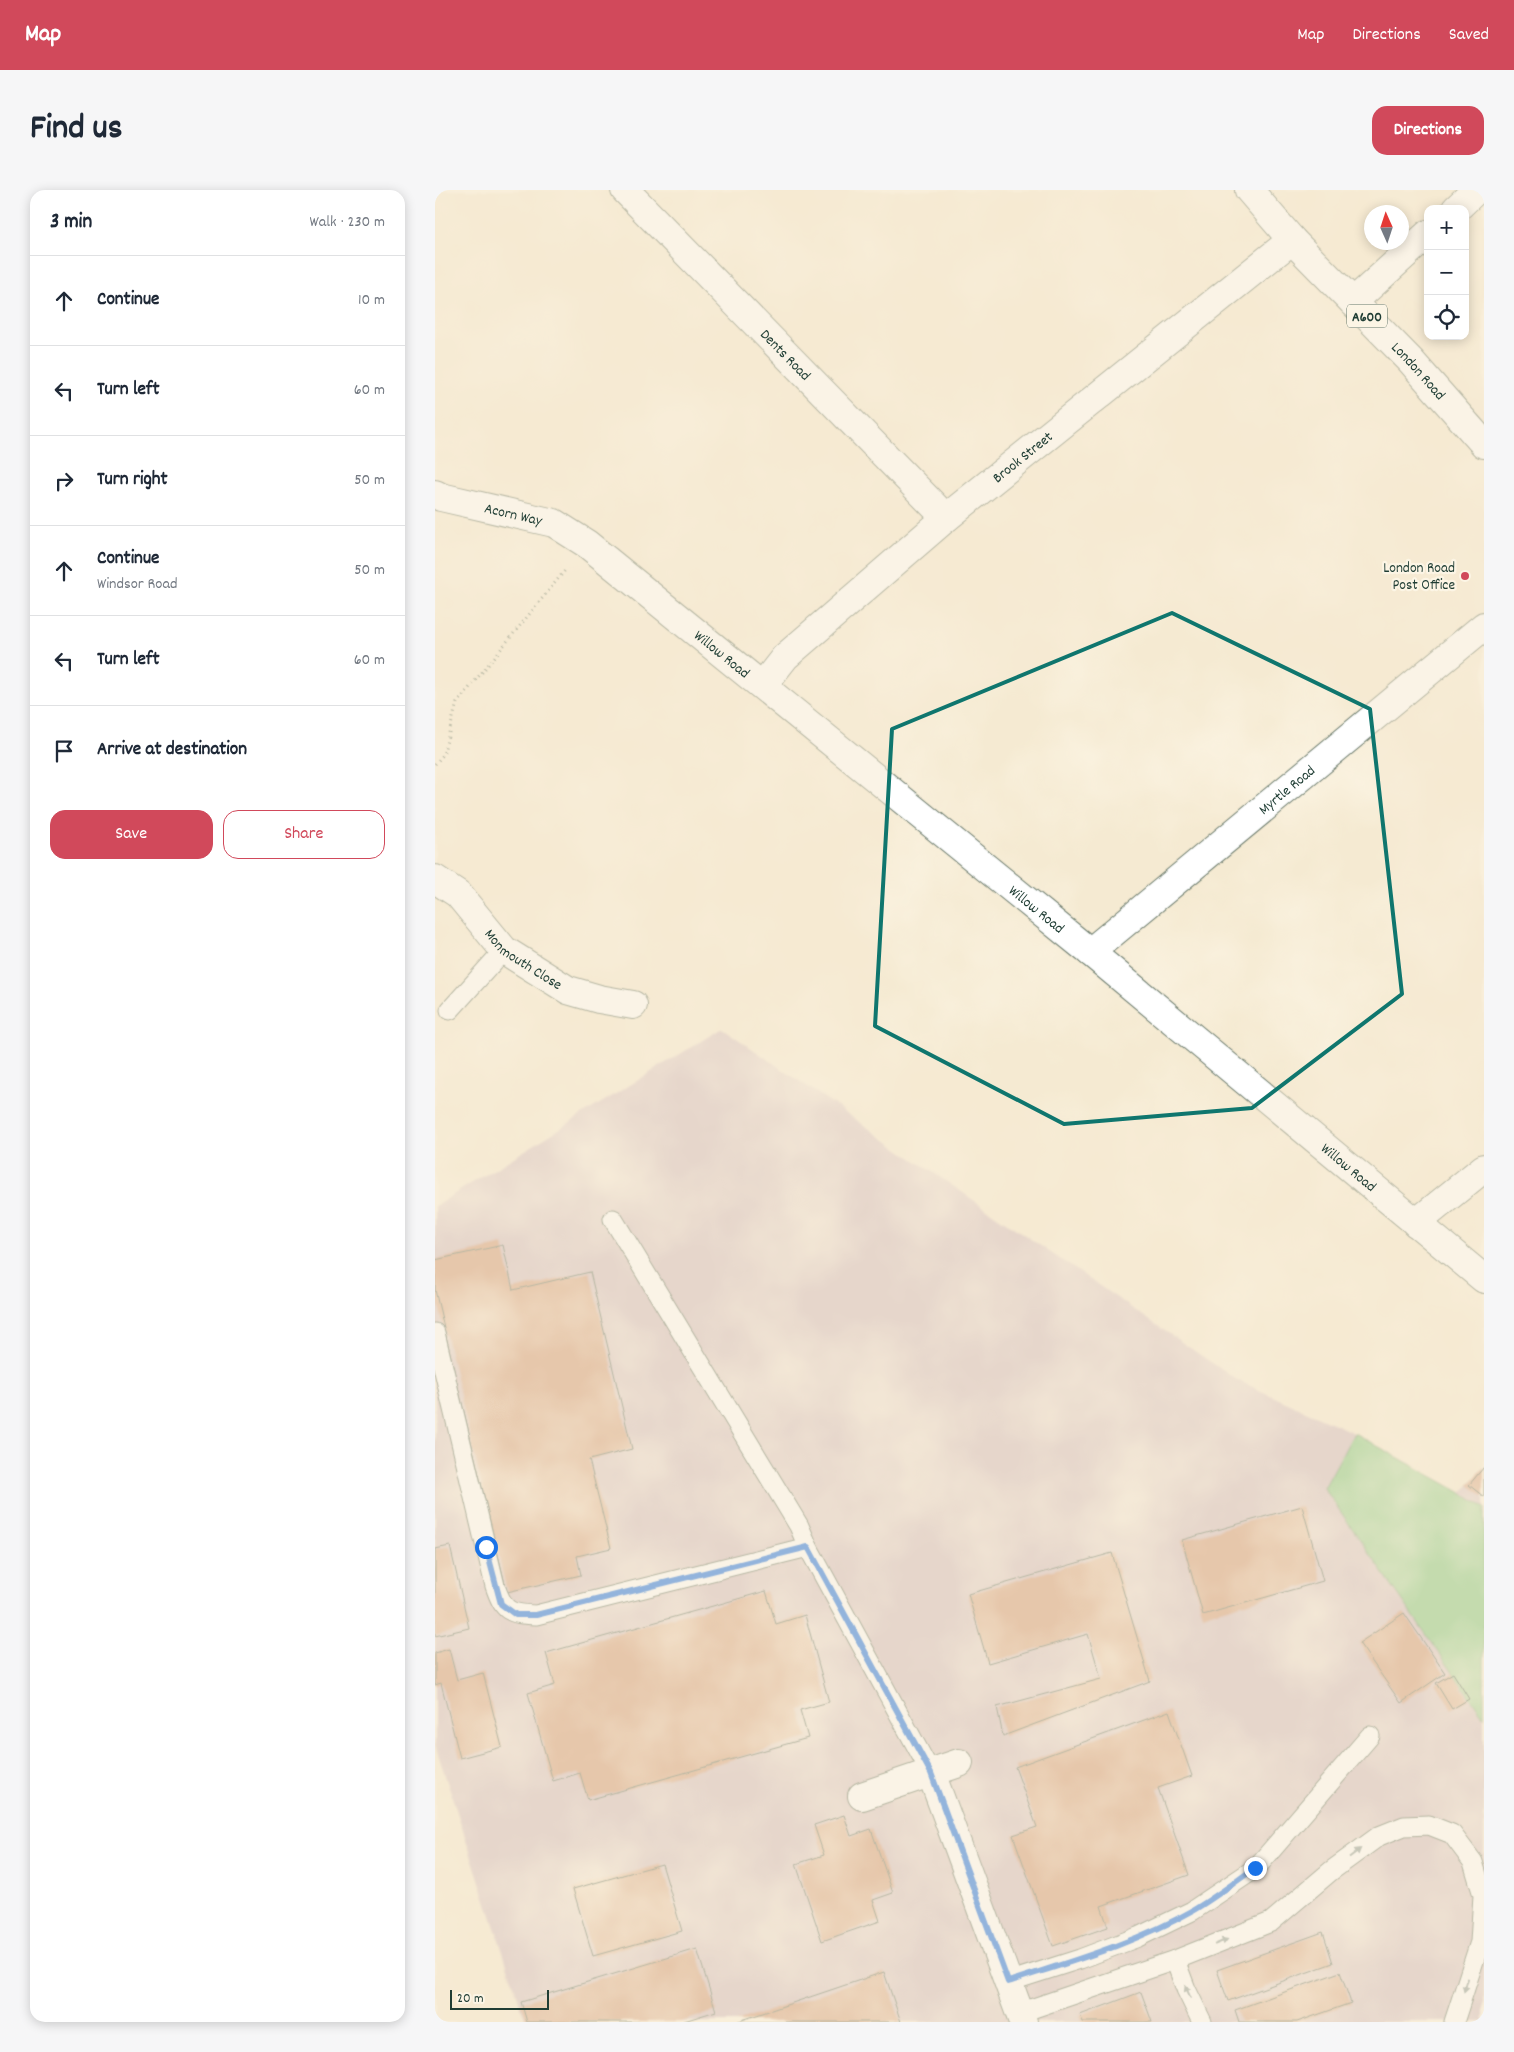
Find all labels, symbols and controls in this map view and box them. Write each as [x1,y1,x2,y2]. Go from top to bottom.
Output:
text: Map [25,18,61,52]
text: Map [1297,23,1324,48]
text: Directions [1352,23,1421,48]
text: Saved [1449,23,1489,48]
text: Find us [30,105,122,155]
button: Directions [1372,106,1484,155]
north arrow [1364,205,1409,250]
map controls [1424,205,1469,340]
button: + [1424,205,1469,250]
text: 3 min [50,208,92,238]
text: Walk · 230 m [309,211,385,234]
button: − [1424,250,1469,295]
icon: ahead [50,287,78,315]
text: Continue [97,287,159,314]
text: 10 m [358,289,385,312]
button: locate [1424,295,1469,340]
road number: A600 [1347,304,1387,328]
street label: Dents Road [754,325,815,387]
street label: London Road [1385,338,1450,406]
icon: left [50,377,78,405]
text: Turn left [97,377,160,404]
text: 60 m [354,379,385,402]
street label: Brook Street [988,427,1059,490]
icon: right [50,467,78,495]
text: Turn right [97,467,168,494]
text: 50 m [354,469,385,492]
street label: Acorn Way [482,498,545,533]
text: Continue [97,546,159,573]
icon: ahead [50,557,78,585]
place label: London Road Post Office [1383,558,1455,597]
text: 50 m [354,559,385,582]
marker: London Road Post Office [1459,570,1471,582]
text: Windsor Road [97,573,177,596]
street label: Willow Road [688,626,754,685]
icon: left [50,647,78,675]
text: Turn left [97,647,160,674]
text: 60 m [354,649,385,672]
icon: arrive [50,737,78,765]
text: Arrive at destination [97,737,247,764]
street label: Myrtle Road [1255,761,1321,821]
button: Save [50,810,213,859]
button: Share [223,810,385,859]
street label: Willow Road [1003,881,1068,940]
street label: Monmouth Close [478,925,566,997]
street label: Willow Road [1315,1139,1380,1198]
route start [475,1536,498,1559]
one-way arrow [1348,1848,1361,1859]
route end [1244,1857,1267,1880]
one-way arrow [1214,1938,1228,1946]
one-way arrow [1462,1977,1470,1992]
one-way arrow [1183,1985,1191,1999]
scale bar [450,1987,549,2010]
text: 20 m [457,1989,484,2009]

